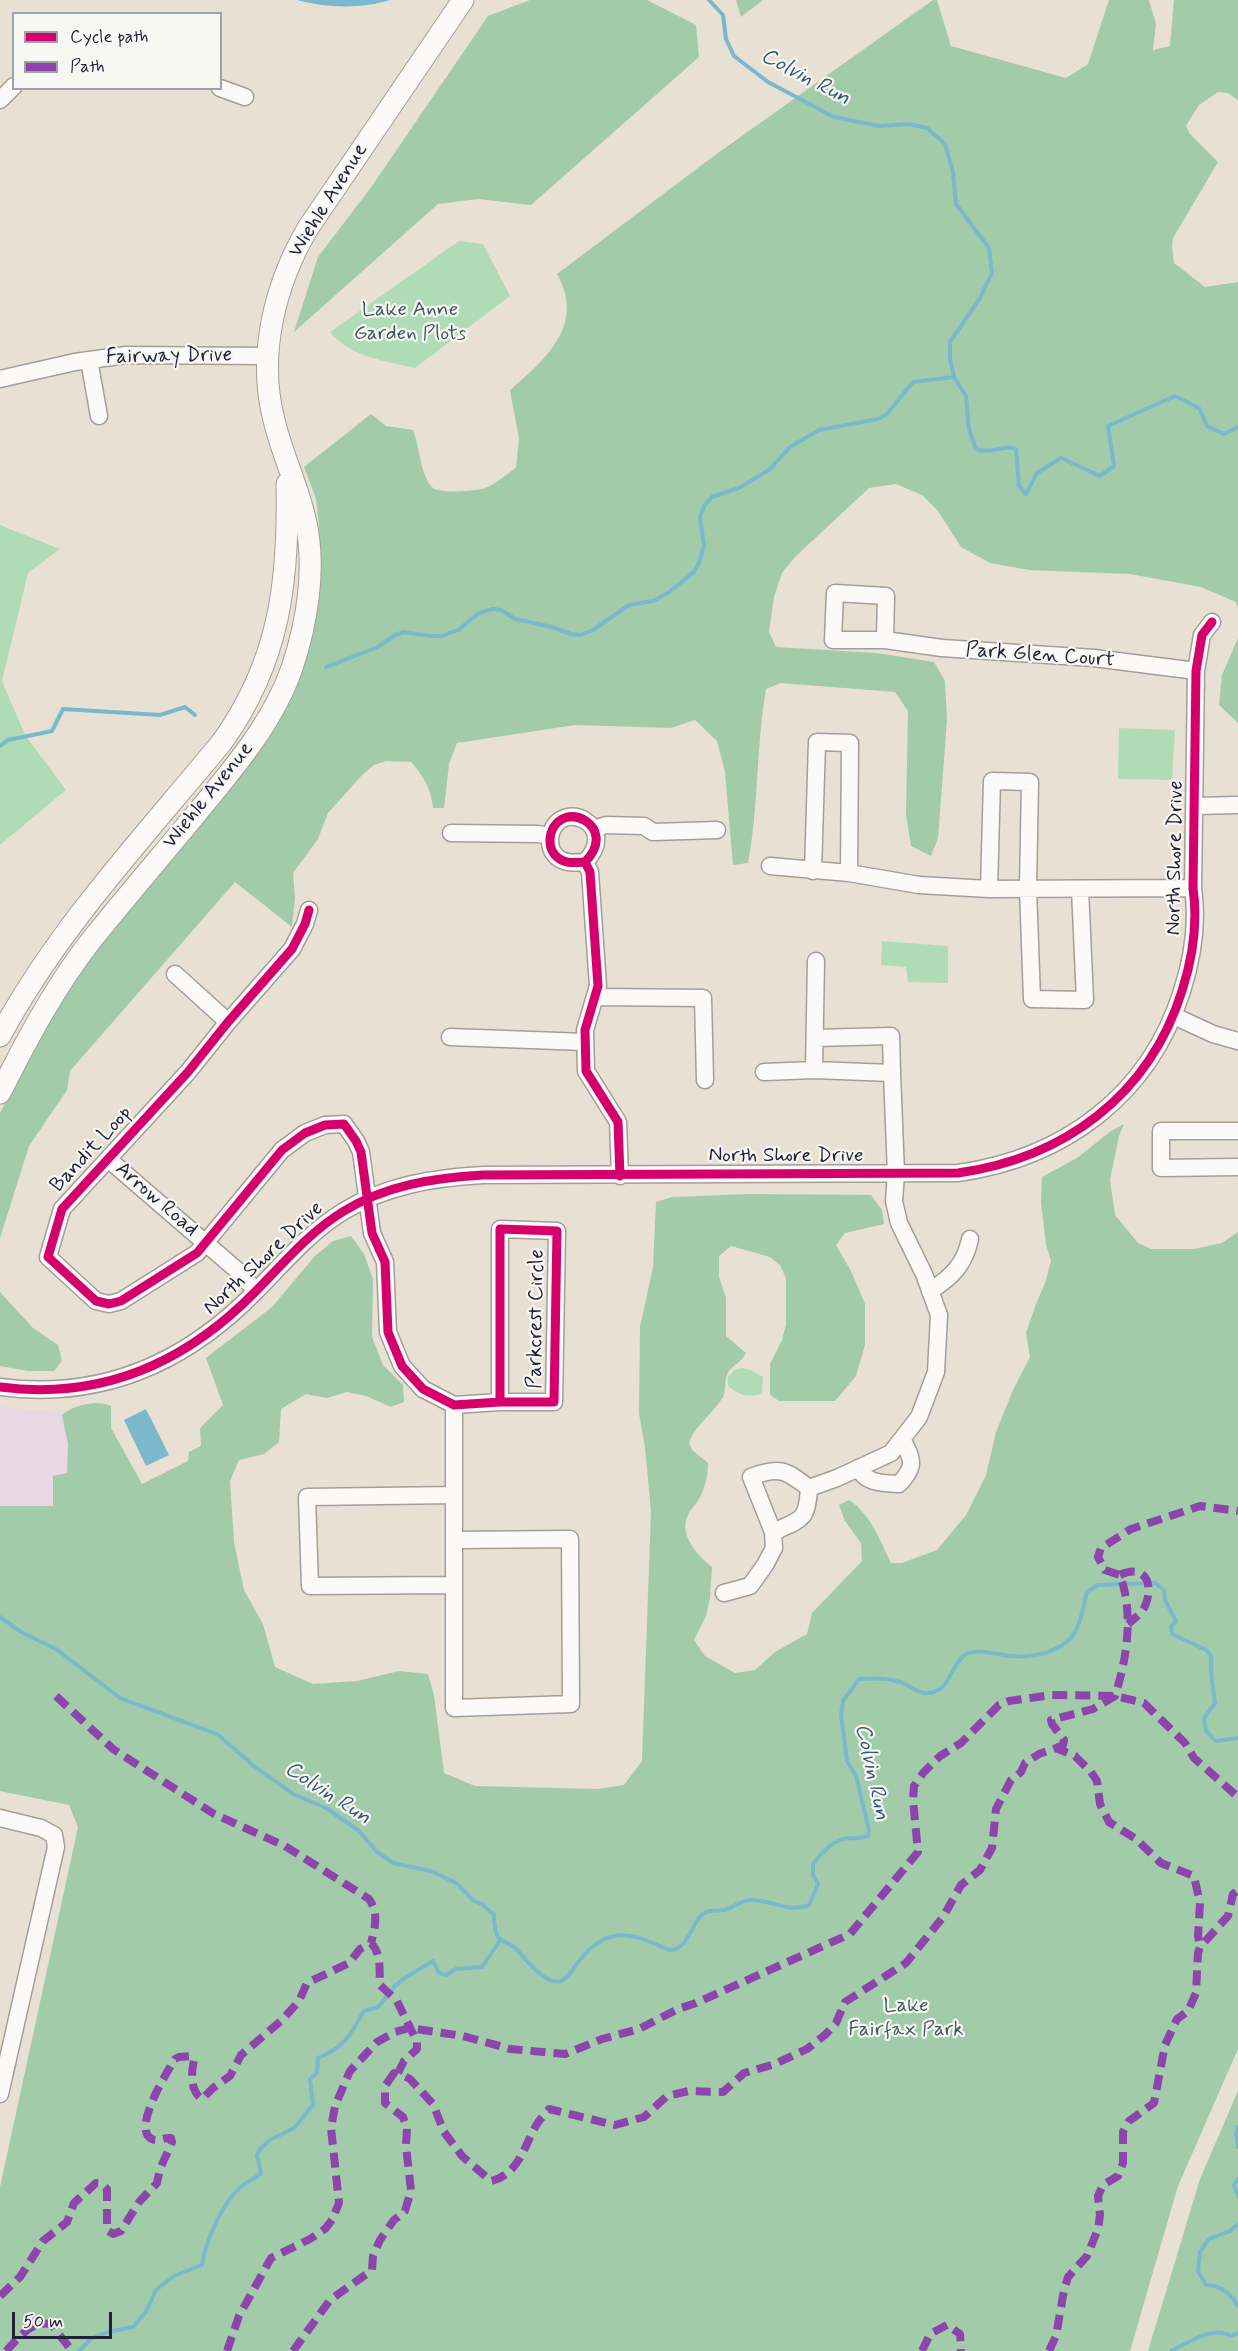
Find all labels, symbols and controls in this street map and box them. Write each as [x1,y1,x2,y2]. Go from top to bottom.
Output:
legend [12,12,222,90]
text: Cycle path [70,25,148,49]
water label: Colvin Run [756,43,854,113]
text: Path [70,55,105,79]
street label: Wiehle Avenue [284,139,374,263]
park label: Lake Anne Garden Plots [354,298,466,348]
street label: Fairway Drive [106,343,232,371]
street label: Park Glen Court [965,638,1115,674]
street label: Wiehle Avenue [158,738,260,854]
street label: North Shore Drive [1162,780,1190,936]
street label: Bandit Loop [46,1102,138,1198]
street label: North Shore Drive [709,1144,863,1170]
street label: Arrow Road [109,1157,203,1243]
street label: North Shore Drive [199,1197,329,1321]
street label: Parkcrest Circle [523,1249,551,1389]
water label: Colvin Run [848,1722,894,1822]
water label: Colvin Run [279,1756,375,1832]
park label: Lake Fairfax Park [848,1994,964,2044]
scale bar [15,2300,116,2338]
text: 50 m [23,2310,63,2334]

